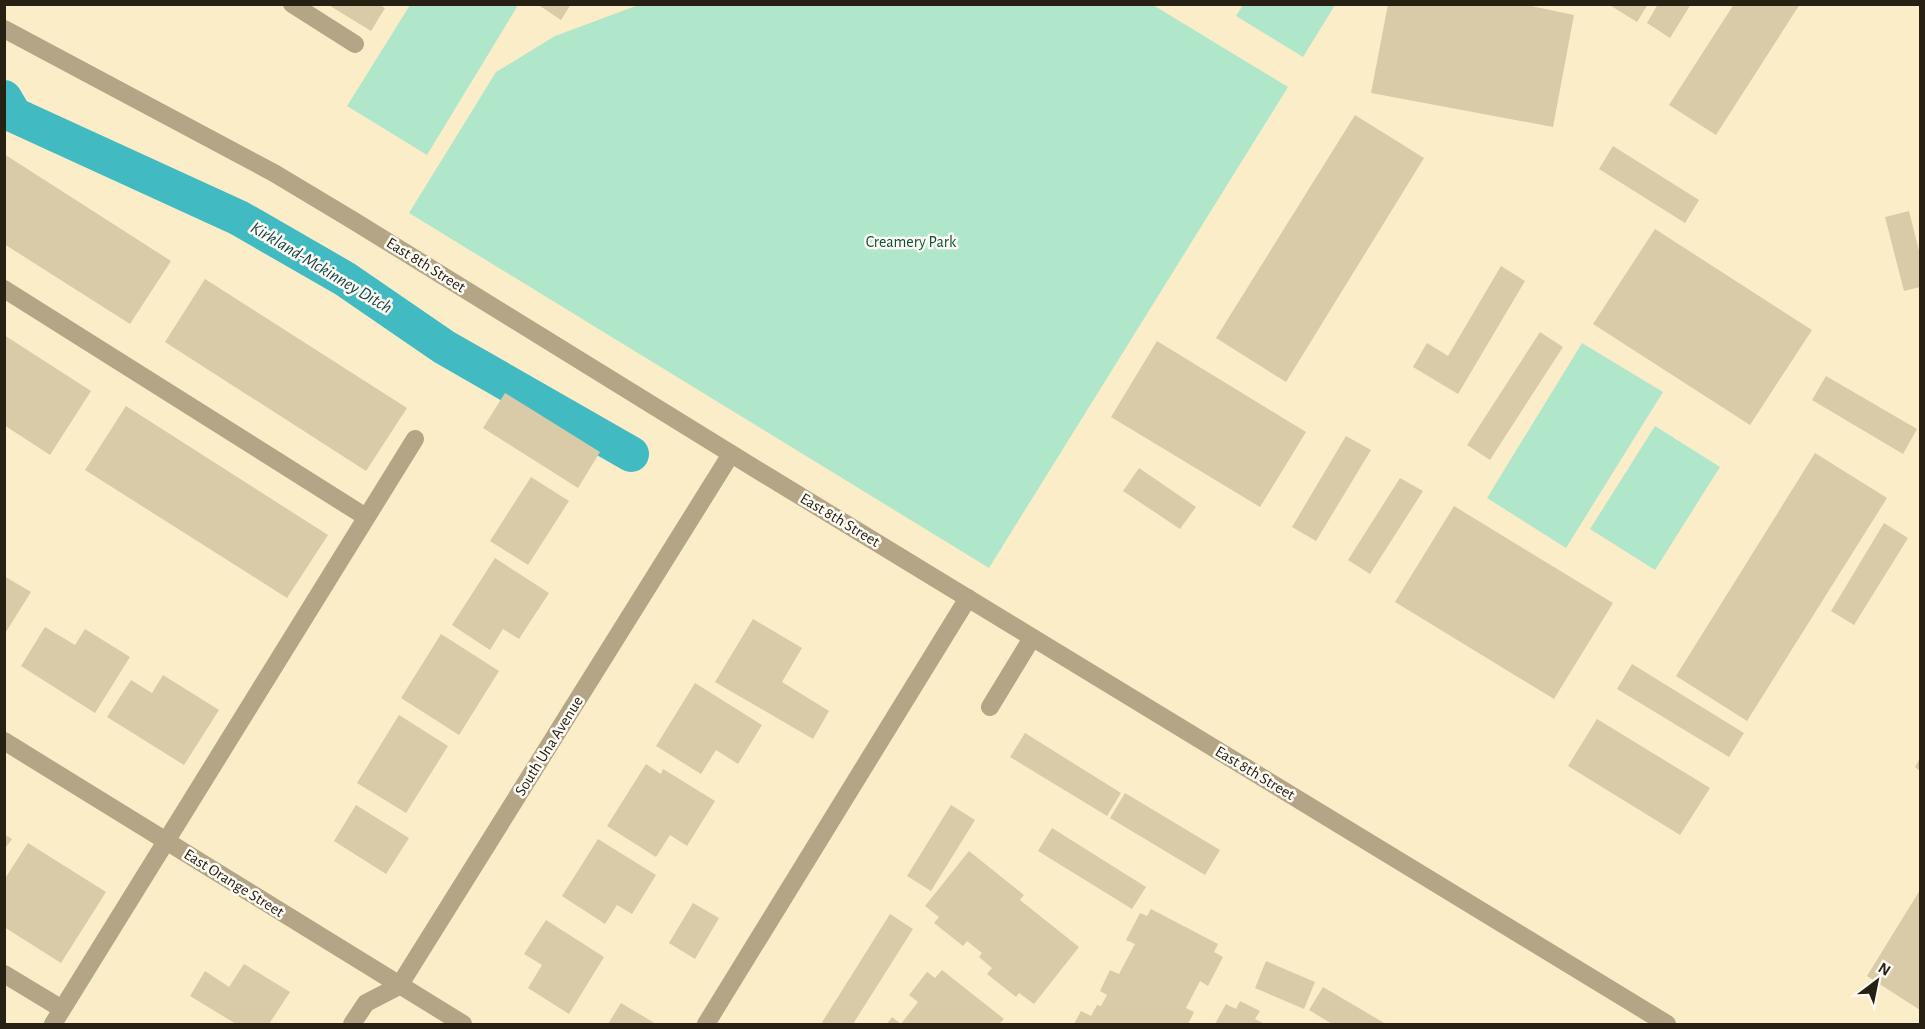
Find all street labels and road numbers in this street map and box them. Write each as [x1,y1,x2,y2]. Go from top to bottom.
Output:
street label: East 8th Street [384,234,468,296]
street label: East 8th Street [797,490,883,550]
street label: South Una Avenue [512,693,586,799]
street label: East 8th Street [1212,743,1298,803]
street label: East Orange Street [181,846,287,920]

